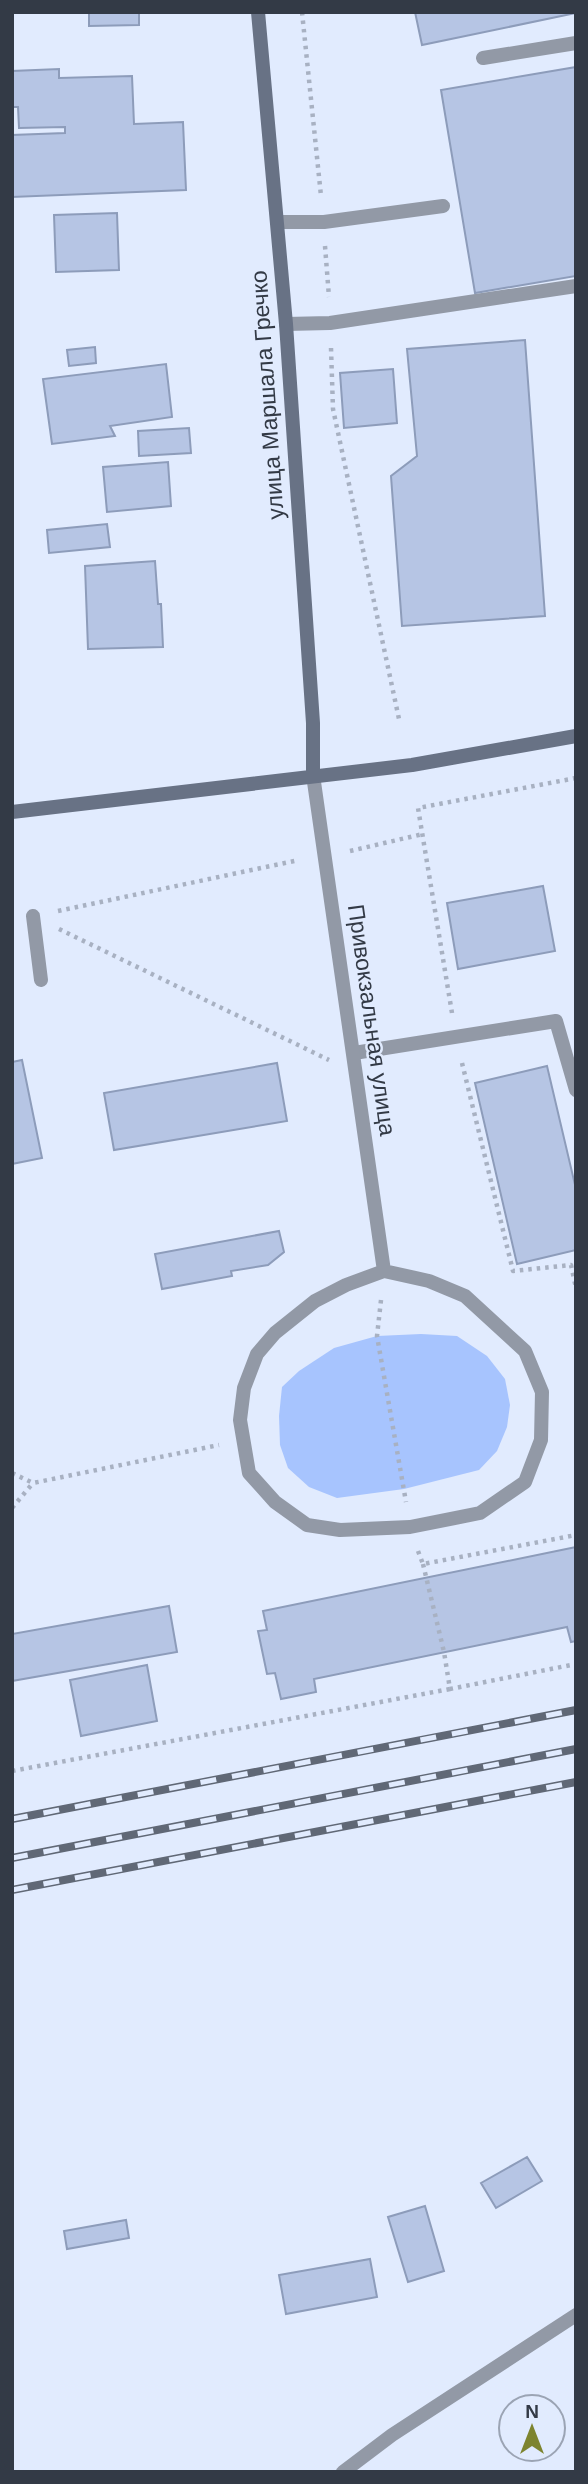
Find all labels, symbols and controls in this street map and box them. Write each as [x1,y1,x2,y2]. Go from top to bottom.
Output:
street label: улица Маршала Гречко [245,270,289,520]
street label: Привокзальная улица [343,903,401,1138]
north arrow [497,2393,567,2463]
text: N [525,2401,539,2422]

